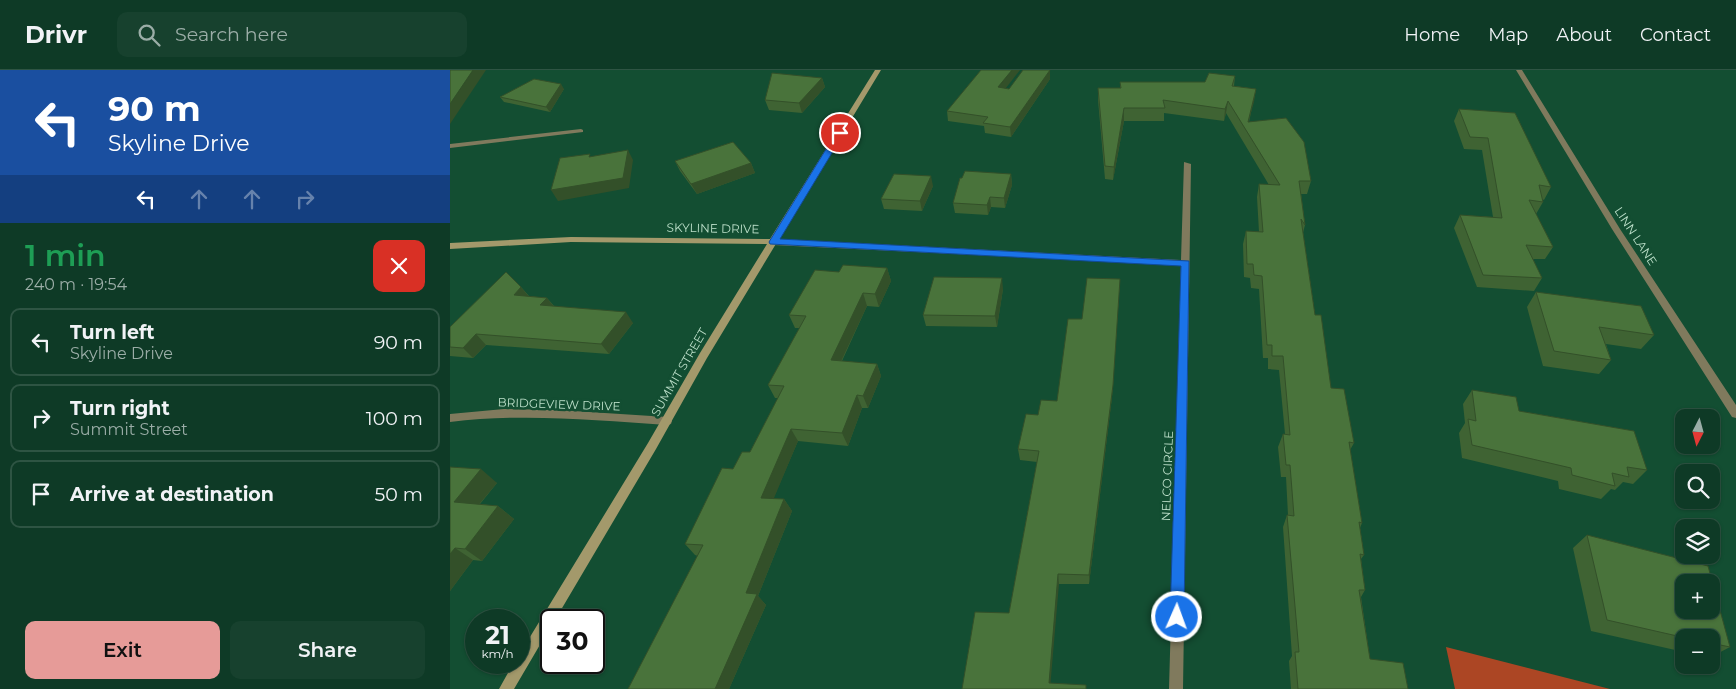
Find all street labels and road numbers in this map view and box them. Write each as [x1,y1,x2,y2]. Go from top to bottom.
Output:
street label: LINN LANE [1612,204,1660,268]
street label: SKYLINE DRIVE [667,220,759,236]
street label: SUMMIT STREET [648,325,710,419]
street label: BRIDGEVIEW DRIVE [497,394,621,414]
street label: NELCO CIRCLE [1158,431,1176,521]

